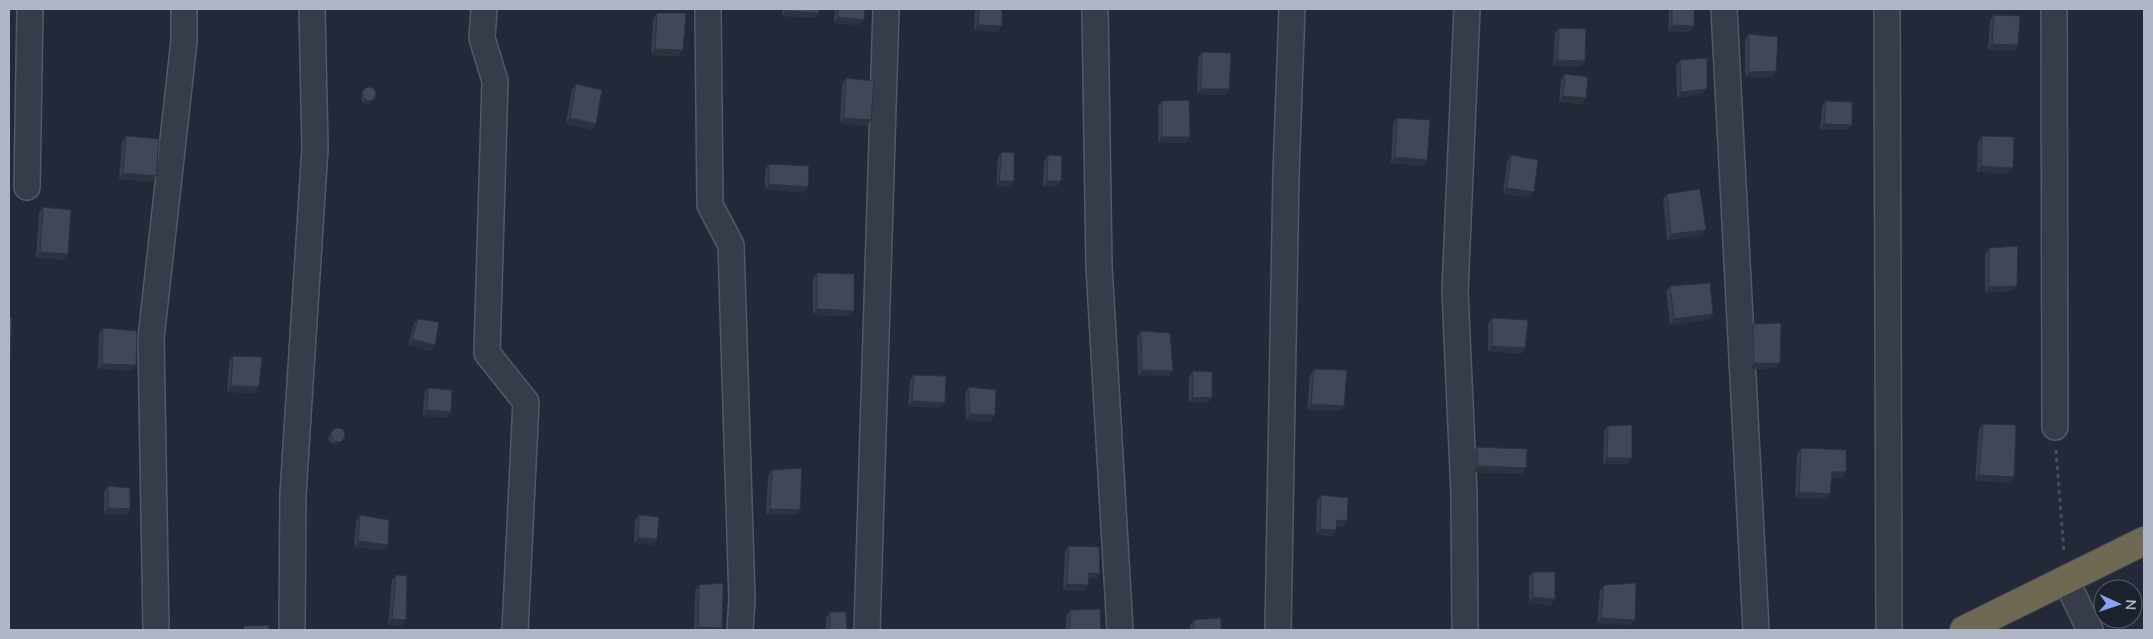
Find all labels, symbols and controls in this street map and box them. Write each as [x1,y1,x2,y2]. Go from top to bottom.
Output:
north arrow [2093,579,2143,629]
text: N [2122,599,2140,610]

